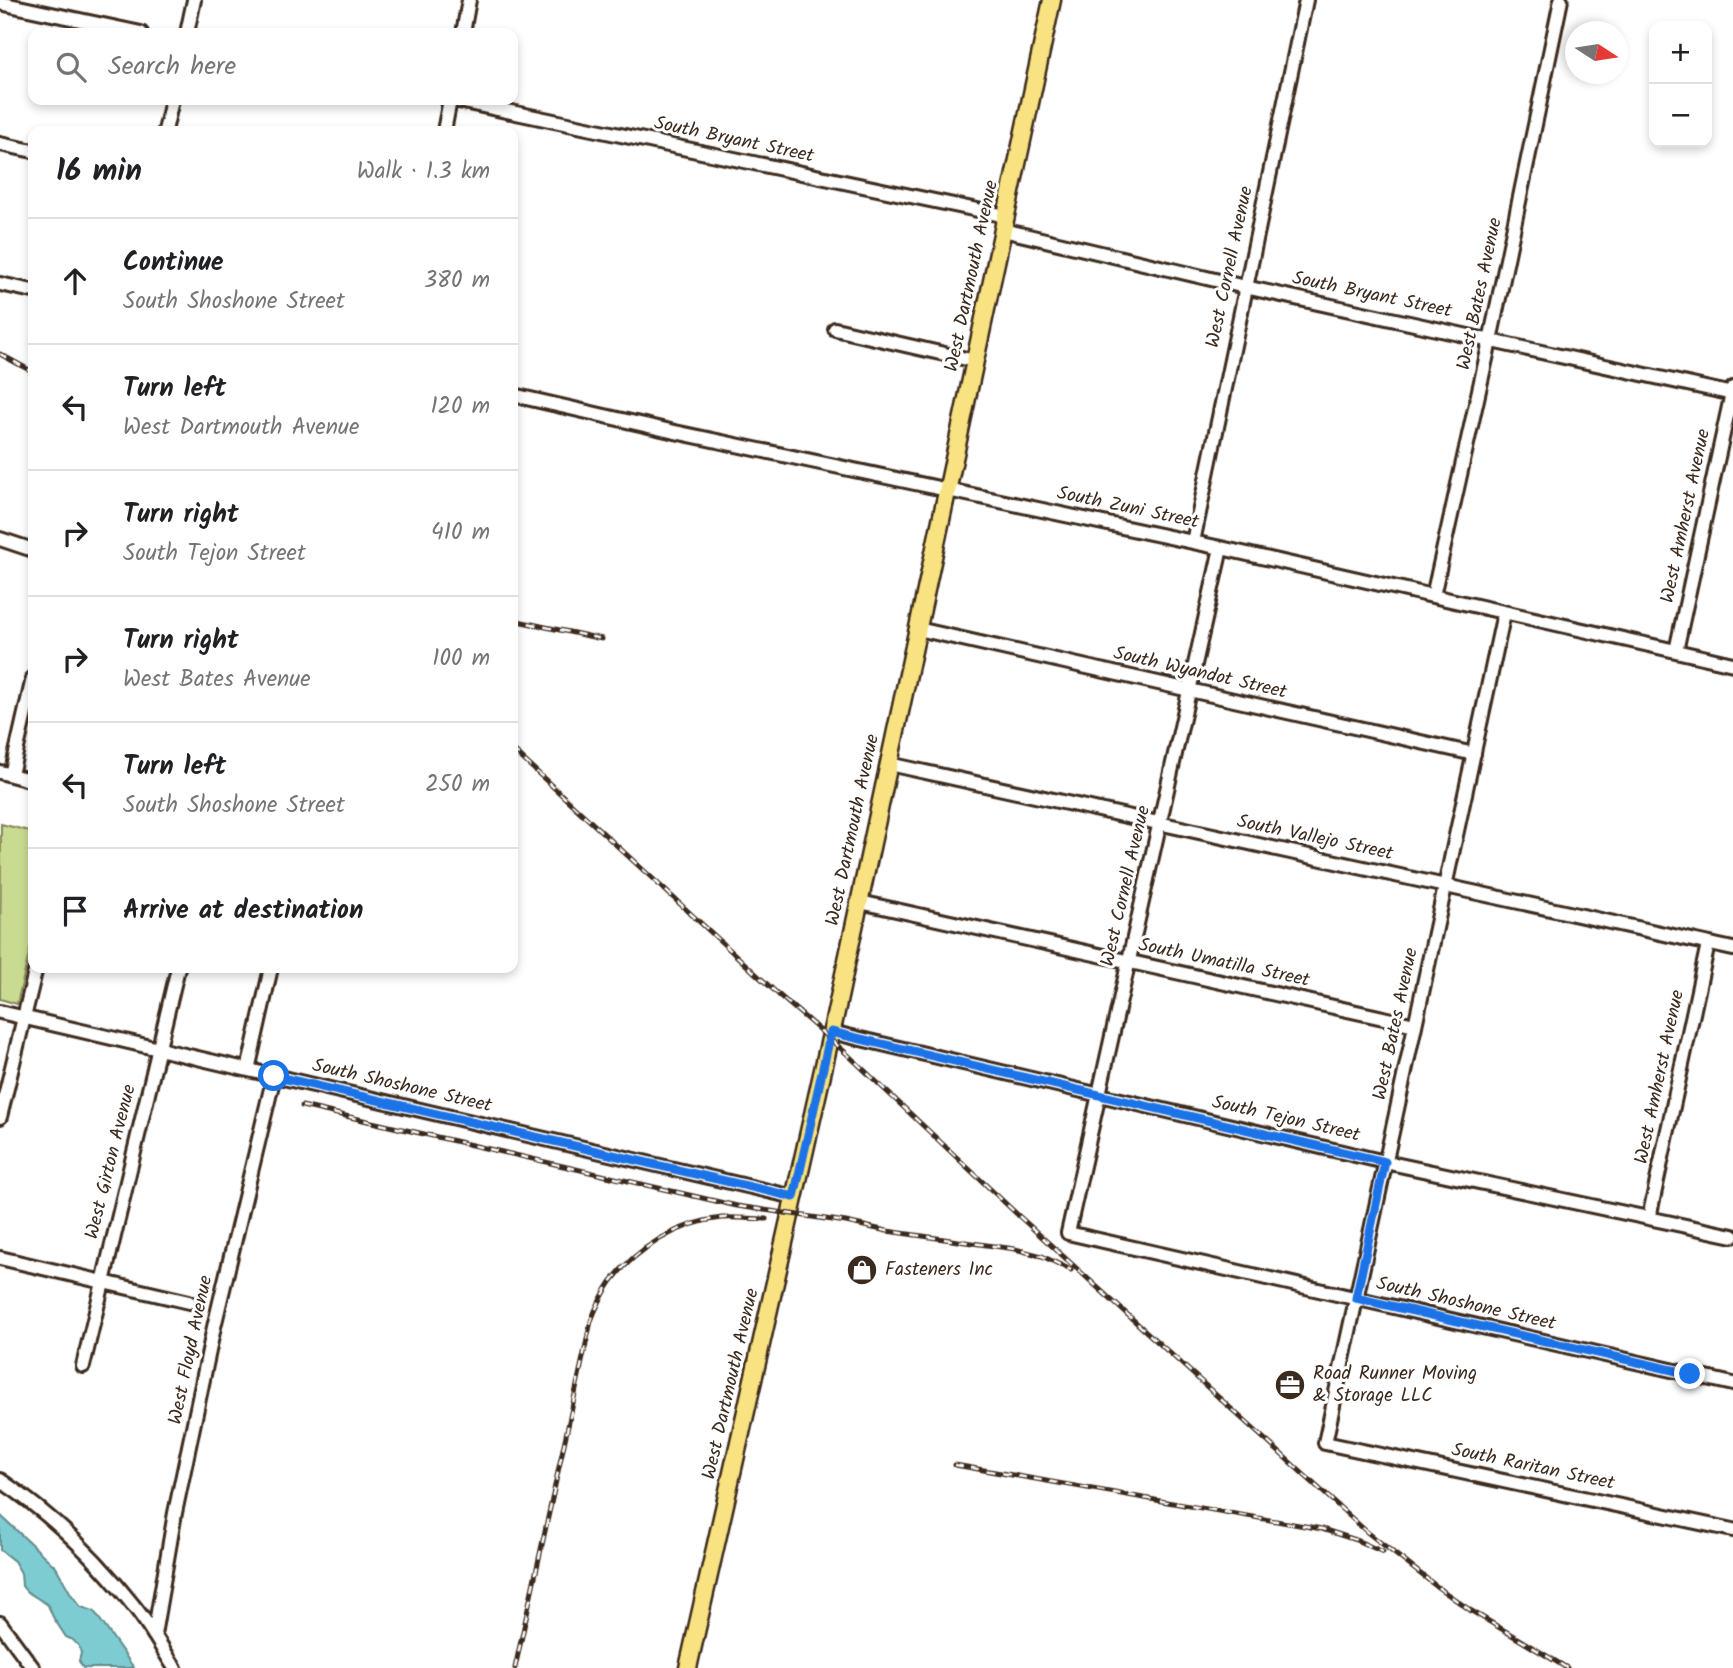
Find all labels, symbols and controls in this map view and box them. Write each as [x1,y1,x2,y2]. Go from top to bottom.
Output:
north arrow [1565,21,1628,84]
map controls [1649,21,1712,147]
button: + [1649,21,1712,84]
search box [28,28,518,105]
text: Search here [108,46,236,88]
icon: search [52,48,90,86]
button: − [1649,84,1712,147]
street label: South Bryant Street [651,108,817,172]
text: 16 min [56,148,142,196]
text: Walk · 1.3 km [357,154,490,190]
street label: West Dartmouth Avenue [937,177,1007,375]
street label: West Cornell Avenue [1198,183,1262,350]
street label: West Bates Avenue [1449,215,1511,373]
text: Continue [123,242,224,284]
icon: ahead [56,262,94,300]
text: 380 m [424,263,490,299]
street label: South Bryant Street [1289,263,1455,327]
text: South Shoshone Street [123,284,345,320]
text: Turn left [123,368,226,410]
icon: left [56,388,94,426]
text: 120 m [430,389,490,425]
text: West Dartmouth Avenue [123,410,359,446]
street label: West Amherst Avenue [1653,426,1719,606]
street label: South Zuni Street [1054,478,1202,538]
text: Turn right [123,494,239,536]
icon: right [56,514,94,552]
text: 410 m [431,515,490,551]
text: South Tejon Street [123,536,306,572]
text: Turn right [123,620,239,662]
street label: South Wyandot Street [1110,638,1290,708]
icon: right [56,640,94,678]
text: 100 m [432,641,490,677]
text: West Bates Avenue [123,662,311,698]
street label: West Dartmouth Avenue [818,731,888,929]
text: Turn left [123,746,226,788]
icon: left [56,766,94,804]
text: 250 m [425,767,490,803]
text: South Shoshone Street [123,788,345,824]
street label: West Cornell Avenue [1093,802,1159,969]
street label: South Vallejo Street [1234,807,1397,869]
text: Arrive at destination [123,890,363,932]
icon: arrive [56,892,94,930]
street label: South Umatilla Street [1136,930,1313,996]
street label: West Bates Avenue [1365,945,1427,1103]
street label: West Amherst Avenue [1627,987,1693,1167]
street label: South Shoshone Street [309,1051,495,1121]
route start [258,1060,289,1091]
street label: West Girton Avenue [77,1081,145,1243]
street label: South Tejon Street [1209,1087,1364,1151]
shop icon: Fasteners Inc [845,1253,879,1287]
place label: Fasteners Inc [885,1255,993,1285]
street label: South Shoshone Street [1373,1269,1559,1339]
street label: West Floyd Avenue [161,1272,222,1427]
street label: West Dartmouth Avenue [694,1285,768,1482]
route end [1674,1358,1705,1389]
place label: Road Runner Moving & Storage LLC [1313,1359,1477,1411]
office icon: Road Runner Moving & Storage LLC [1273,1368,1307,1402]
street label: South Raritan Street [1449,1435,1618,1499]

